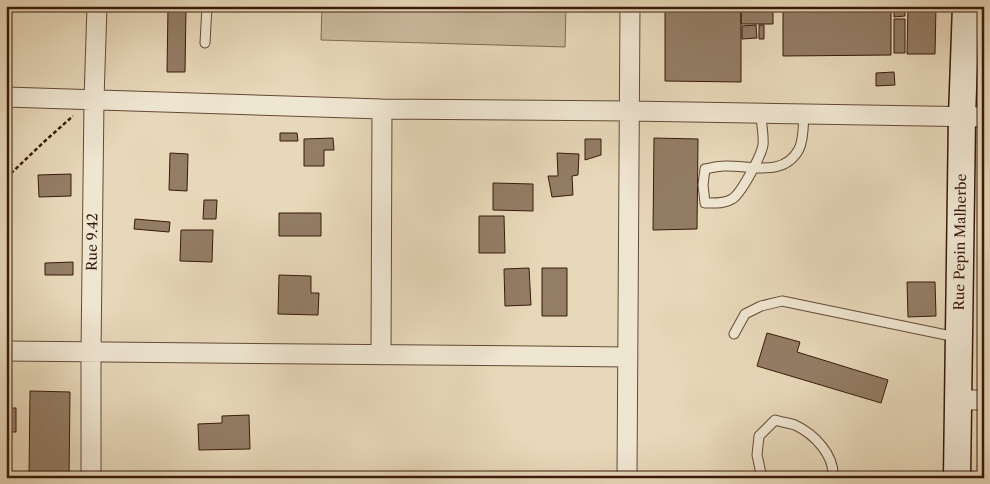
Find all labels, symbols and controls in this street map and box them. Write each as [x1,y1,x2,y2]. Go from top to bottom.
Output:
street label: Rue Pepin Malherbe [950,173,970,311]
street label: Rue 9.42 [82,213,102,271]

